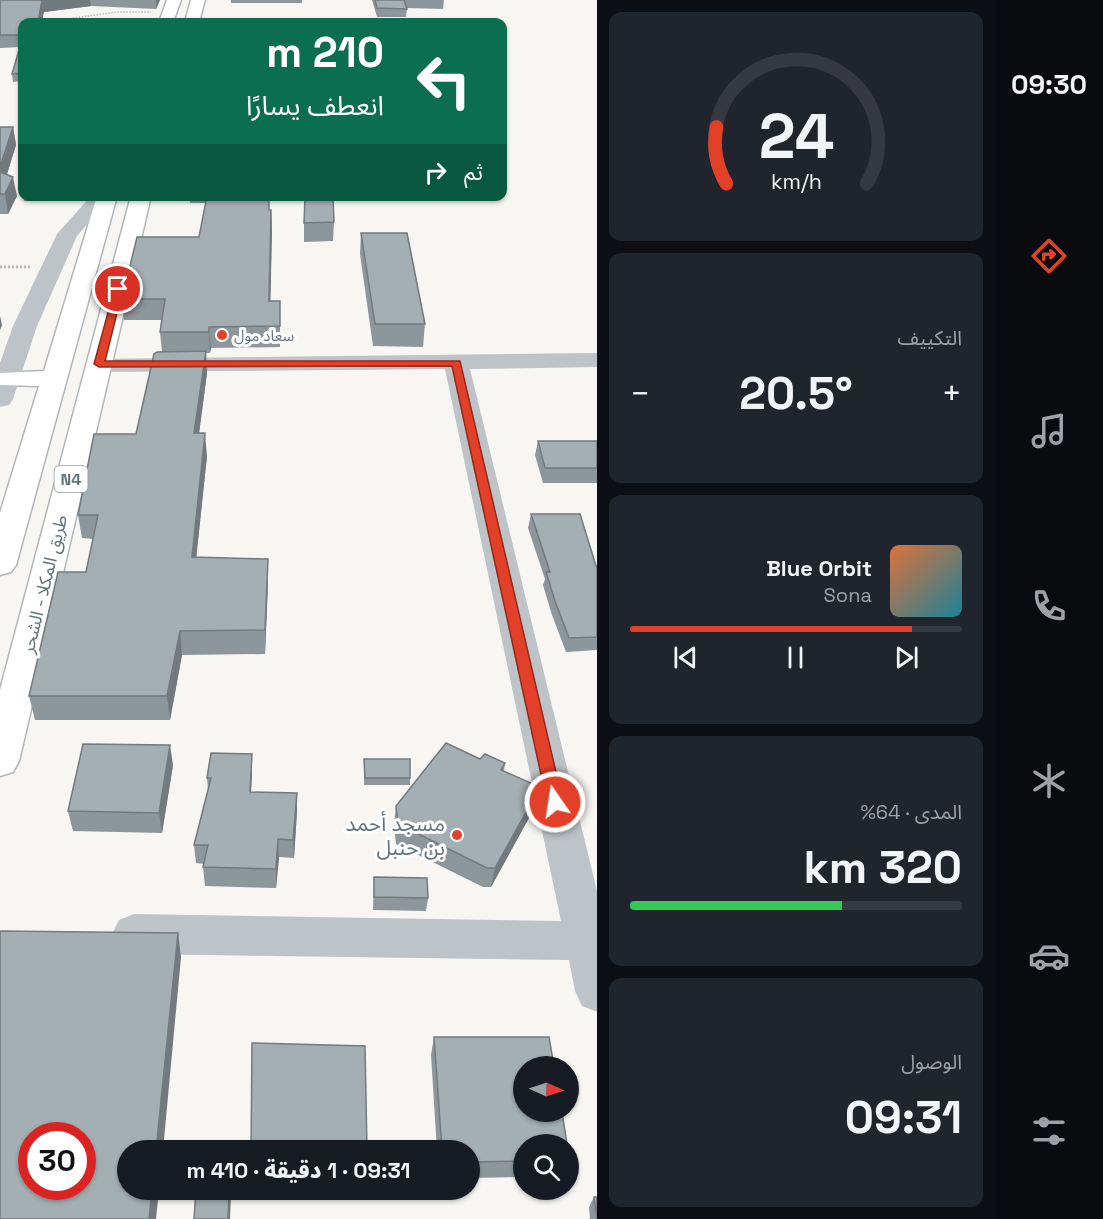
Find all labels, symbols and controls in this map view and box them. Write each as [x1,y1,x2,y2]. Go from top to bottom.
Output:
text: 210 m [266,26,384,79]
icon: left [405,42,483,120]
text: 09:30 [1011,67,1087,102]
text: انعطف يسارًا [246,88,384,123]
text: 24 [758,97,834,176]
icon: right [419,156,452,189]
text: ثم [464,158,483,186]
text: km/h [770,168,822,195]
icon: directions [1028,235,1070,277]
pin [92,263,143,314]
icon: arrive [101,272,134,305]
text: التكييف [898,325,962,351]
place label: سعاد مول [234,326,295,345]
marker: سعاد مول [215,328,229,342]
text: 20.5° [739,365,853,422]
text: − [630,373,650,415]
text: + [942,373,962,415]
icon: music [1028,410,1070,452]
road number: N4 [54,466,88,492]
street label: طريق المكلا - الشحر [15,512,72,657]
text: Blue Orbit [766,554,872,582]
text: Sona [824,582,872,608]
icon: phone [1028,585,1070,627]
icon: previous [669,641,702,674]
icon: pause [779,641,812,674]
icon: next [890,641,923,674]
icon: climate [1028,760,1070,802]
position arrow [523,770,587,834]
text: المدى · 64% [860,799,962,825]
place label: مسجد أحمد بن حنبل [346,810,445,861]
marker: مسجد أحمد بن حنبل [450,828,464,842]
text: 320 km [803,839,962,896]
icon: car [1028,935,1070,977]
text: الوصول [901,1049,962,1075]
north arrow [513,1056,579,1122]
map controls [513,1056,579,1200]
text: 09:31 [845,1089,962,1146]
icon: filters [1028,1110,1070,1152]
speed limit sign: 30 [18,1122,96,1200]
button: search [513,1134,579,1200]
text: 09:31 · 1 دقيقة · 410 m [186,1156,411,1184]

